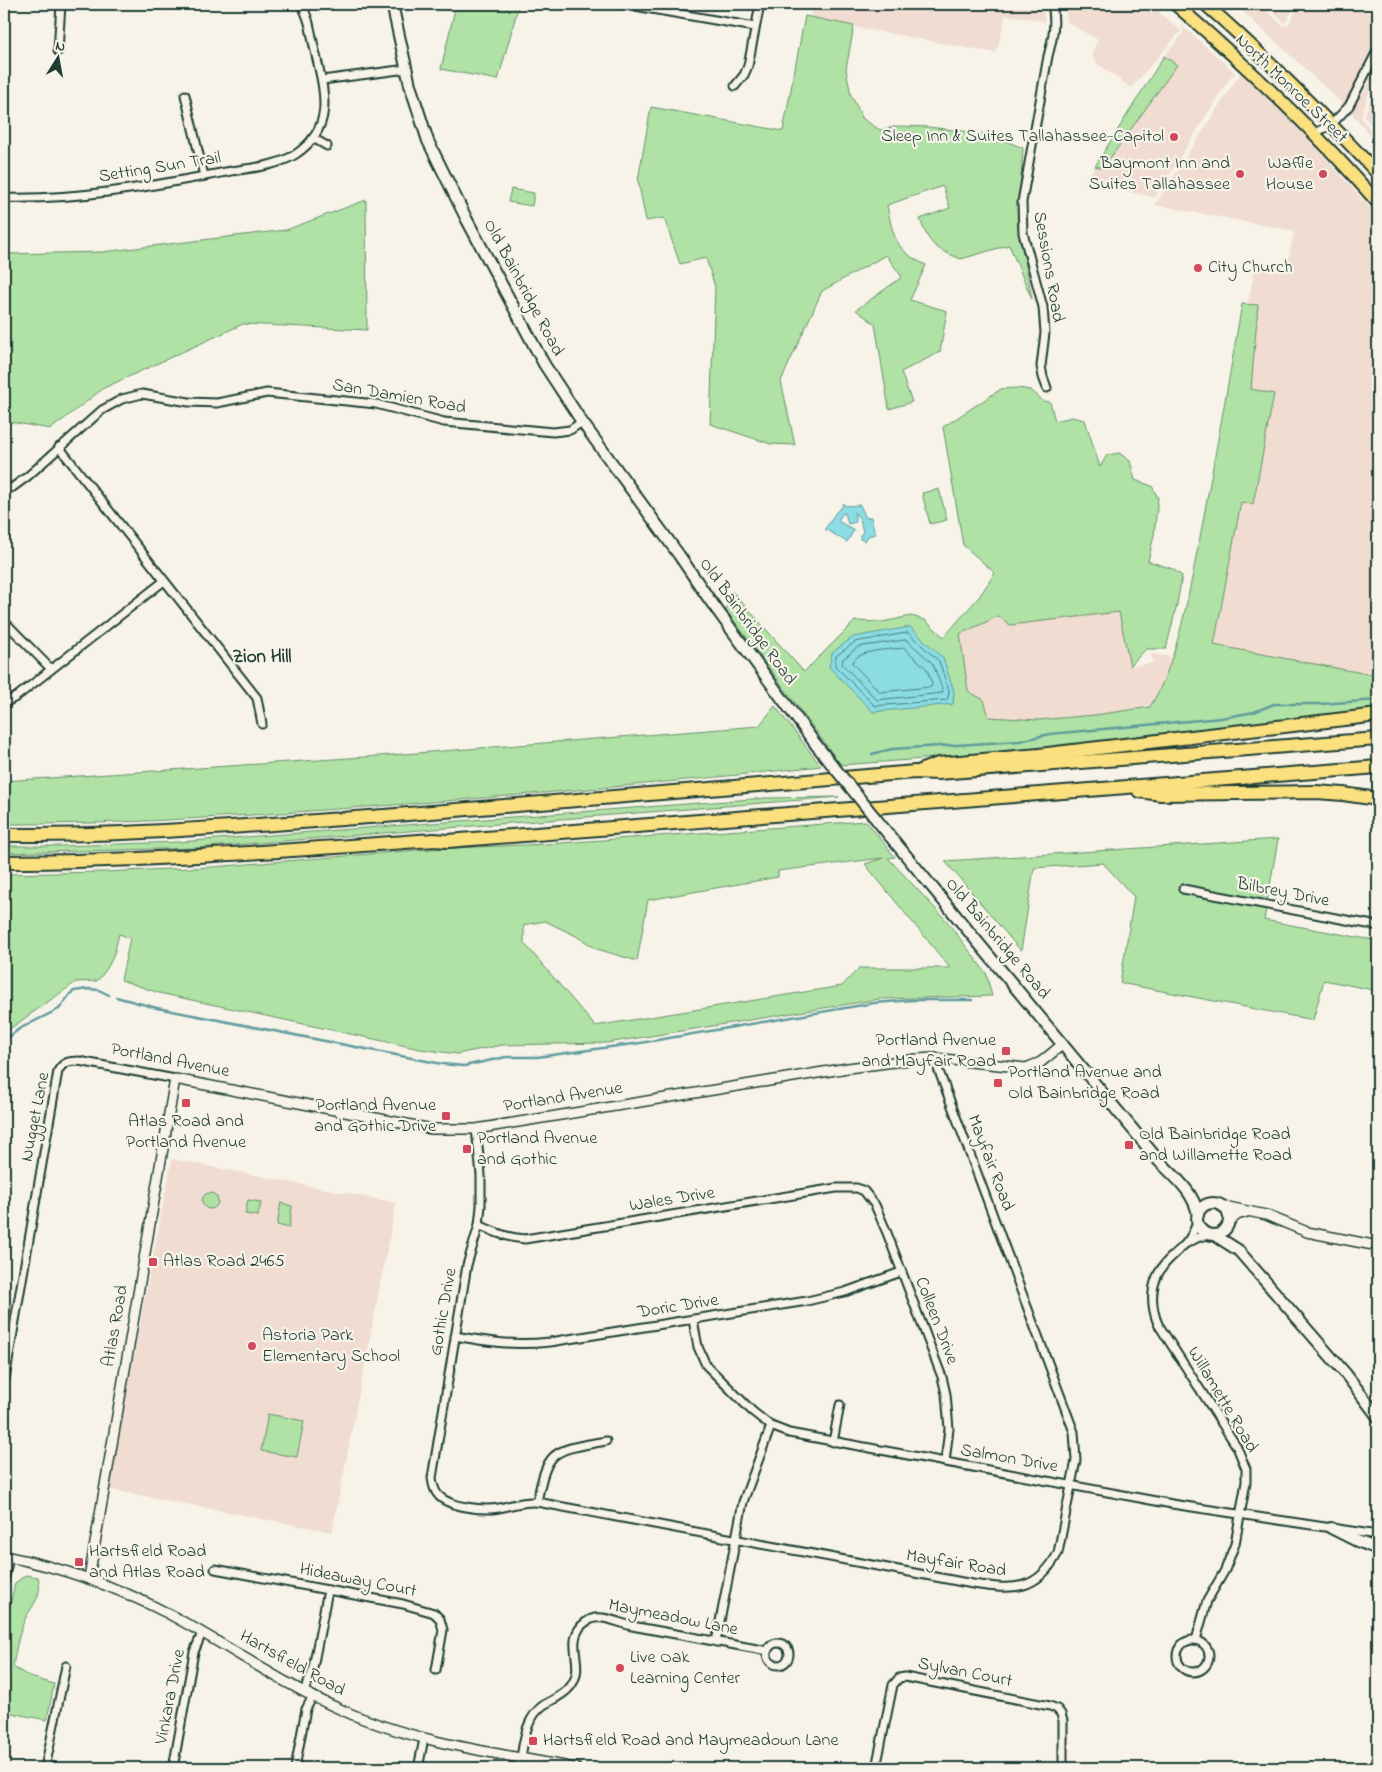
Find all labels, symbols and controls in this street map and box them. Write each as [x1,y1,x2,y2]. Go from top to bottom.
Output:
street label: North Monroe Street [1229,28,1353,150]
north arrow [32,32,82,82]
text: N [54,36,67,58]
place label: Sleep Inn & Suites Tallahassee-Capitol [881,124,1164,150]
marker: Sleep Inn & Suites Tallahassee-Capitol [1168,131,1180,143]
street label: Setting Sun Trail [97,146,223,191]
place label: Baymont Inn and Suites Tallahassee [1089,151,1231,198]
place label: Waffle House [1266,151,1314,198]
marker: Baymont Inn and Suites Tallahassee [1234,168,1246,180]
marker: Waffle House [1317,168,1329,180]
street label: Sessions Road [1025,209,1071,325]
street label: Old Bainbridge Road [475,215,570,362]
place label: City Church [1208,255,1292,281]
marker: City Church [1192,262,1204,274]
street label: San Damien Road [330,372,468,422]
street label: Old Bainbridge Road [691,553,802,692]
district label: Zion Hill [232,644,292,671]
street label: Bilbrey Drive [1234,871,1332,915]
street label: Old Bainbridge Road [938,873,1056,1006]
place label: Portland Avenue and Mayfair Road [862,1028,997,1075]
street label: Portland Avenue [108,1037,232,1085]
marker: Portland Avenue and Mayfair Road [1000,1045,1012,1057]
place label: Portland Avenue and Old Bainbridge Road [1008,1060,1162,1108]
street label: Nugget Lane [15,1069,59,1164]
street label: Portland Avenue [502,1076,625,1120]
marker: Portland Avenue and Old Bainbridge Road [992,1077,1004,1089]
place label: Portland Avenue and Gothic Drive [314,1093,437,1140]
marker: Atlas Road and Portland Avenue [180,1097,192,1109]
place label: Atlas Road and Portland Avenue [126,1109,247,1156]
marker: Portland Avenue and Gothic Drive [440,1110,452,1122]
street label: Mayfair Road [960,1111,1020,1215]
place label: Old Bainbridge Road and Willamette Road [1139,1122,1292,1169]
place label: Portland Avenue and Gothic [477,1126,598,1173]
marker: Old Bainbridge Road and Willamette Road [1123,1139,1135,1151]
marker: Portland Avenue and Gothic [461,1143,473,1155]
street label: Wales Drive [627,1180,717,1220]
place label: Atlas Road 2465 [163,1249,285,1275]
marker: Atlas Road 2465 [147,1256,159,1268]
street label: Gothic Drive [424,1265,465,1358]
street label: Colleen Drive [907,1273,965,1369]
street label: Atlas Road [96,1283,136,1369]
street label: Doric Drive [635,1288,721,1326]
place label: Astoria Park Elementary School [262,1323,400,1370]
marker: Astoria Park Elementary School [246,1340,258,1352]
street label: Willamette Road [1180,1342,1264,1458]
street label: Salmon Drive [958,1438,1061,1481]
place label: Hartsfield Road and Atlas Road [89,1539,206,1586]
street label: Mayfair Road [904,1543,1008,1585]
marker: Hartsfield Road and Atlas Road [73,1556,85,1568]
street label: Hideaway Court [297,1557,419,1605]
street label: Maymeadow Lane [606,1593,741,1643]
street label: Hartsfield Road [234,1624,350,1704]
place label: Live Oak Learning Center [630,1645,741,1693]
street label: Vinkara Drive [149,1646,193,1748]
street label: Sylvan Court [916,1651,1014,1695]
marker: Live Oak Learning Center [614,1662,626,1674]
place label: Hartsfield Road and Maymeadown Lane [543,1728,839,1754]
marker: Hartsfield Road and Maymeadown Lane [527,1735,539,1747]

